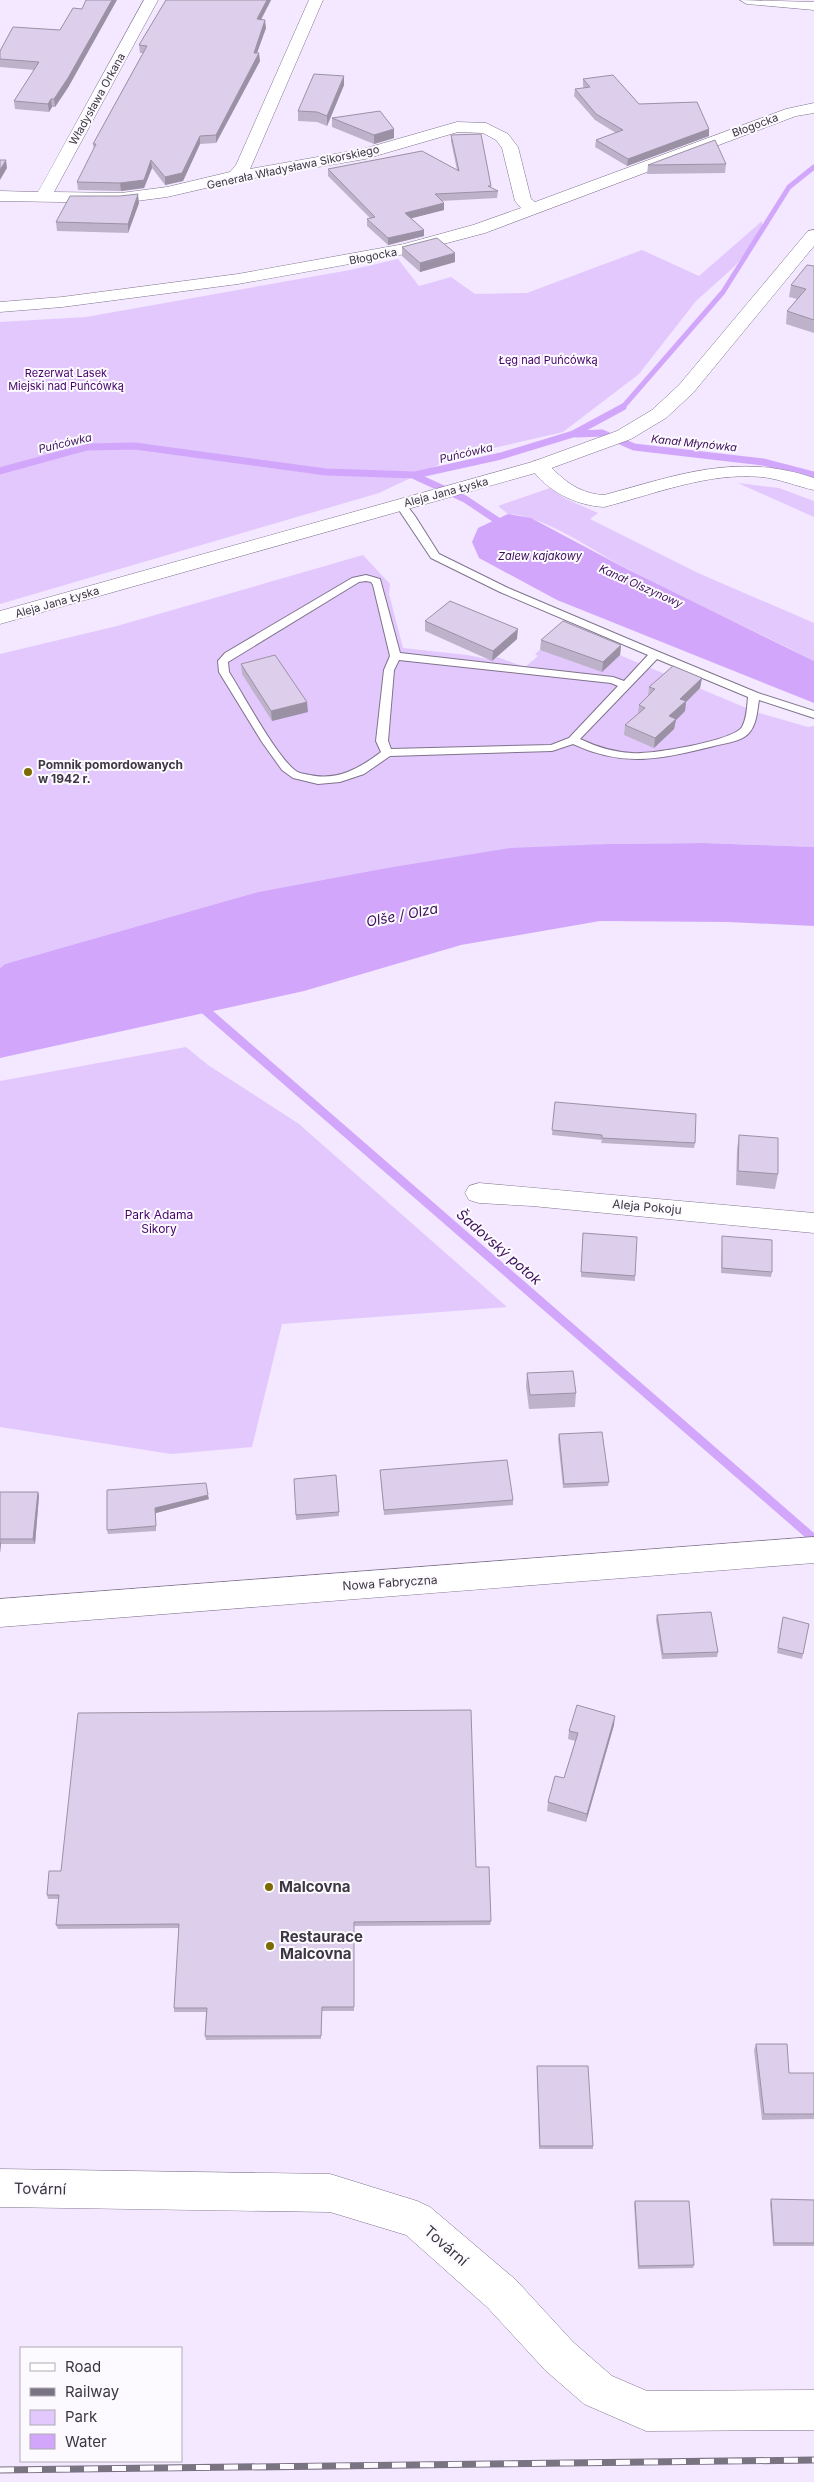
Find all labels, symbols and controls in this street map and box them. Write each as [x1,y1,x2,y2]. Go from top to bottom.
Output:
street label: Władysława Orkana [66,50,128,148]
street label: Błogocka [730,110,780,140]
street label: Generała Władysława Sikorskiego [206,142,381,192]
street label: Błogocka [348,245,398,267]
park label: Łęg nad Puńcówką [498,353,598,367]
park label: Rezerwat Lasek Miejski nad Puńcówką [8,366,124,393]
water label: Puńcówka [37,430,93,456]
water label: Kanał Młynówka [650,432,738,454]
water label: Puńcówka [438,440,494,466]
street label: Aleja Jana Łyska [402,474,490,510]
water label: Zalew kajakowy [498,549,583,563]
water label: Kanał Olszynowy [597,561,686,611]
street label: Aleja Jana Łyska [13,583,101,621]
place label: Pomnik pomordowanych w 1942 r. [38,757,183,786]
marker: Pomnik pomordowanych w 1942 r. [22,766,34,778]
water label: Olše / Olza [365,899,440,930]
street label: Aleja Pokoju [612,1196,682,1217]
water label: Šadovský potok [454,1205,545,1288]
park label: Park Adama Sikory [125,1207,193,1236]
street label: Nowa Fabryczna [342,1572,438,1593]
place label: Malcovna [279,1877,351,1896]
marker: Malcovna [263,1881,275,1893]
place label: Restaurace Malcovna [280,1927,363,1963]
marker: Restaurace Malcovna [264,1940,276,1952]
street label: Tovární [14,2179,67,2198]
street label: Tovární [420,2221,473,2270]
legend [20,2347,182,2462]
text: Road [65,2357,101,2376]
text: Railway [65,2382,120,2401]
text: Park [65,2407,98,2426]
text: Water [65,2432,107,2451]

